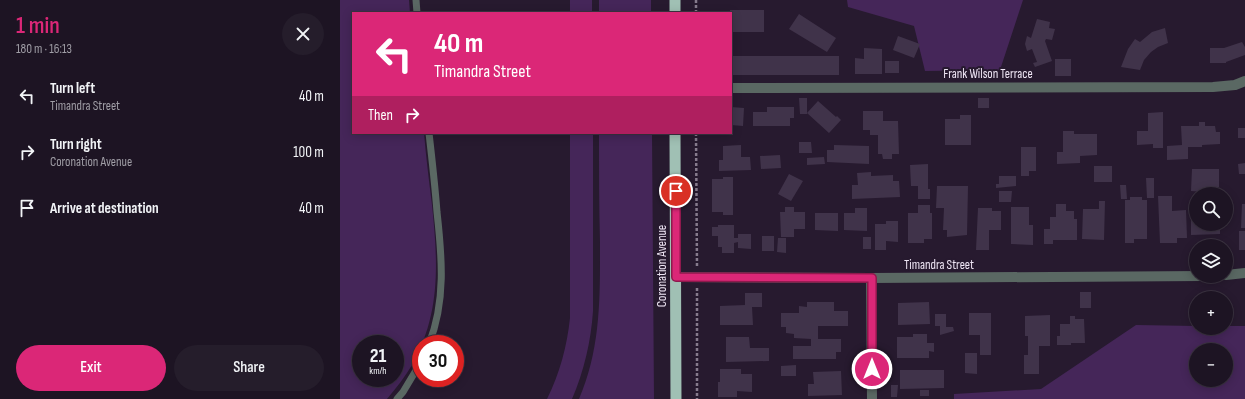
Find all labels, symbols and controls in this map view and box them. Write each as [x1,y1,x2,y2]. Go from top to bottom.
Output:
text: 1 min [16,11,60,40]
button: close [282,13,324,55]
text: 40 m [434,27,483,60]
icon: left [368,28,420,80]
text: 180 m · 16:13 [16,41,72,57]
text: Timandra Street [434,61,531,82]
street label: Frank Wilson Terrace [943,66,1033,82]
text: Turn left [50,79,95,98]
icon: left [16,85,38,107]
text: 40 m [299,87,324,106]
text: Timandra Street [50,98,120,114]
icon: right [401,104,423,126]
text: Then [368,106,393,125]
text: Turn right [50,135,102,154]
icon: right [16,141,38,163]
text: 100 m [293,143,324,162]
text: Coronation Avenue [50,154,132,170]
pin [659,174,693,208]
icon: arrive [665,180,687,202]
map controls [1189,187,1233,387]
button: search [1189,187,1233,231]
icon: arrive [16,197,38,219]
text: Arrive at destination [50,199,159,218]
text: 40 m [299,199,324,218]
street label: Coronation Avenue [654,225,670,307]
button: layers [1189,239,1233,283]
street label: Timandra Street [904,257,974,273]
button: + [1189,291,1233,335]
speed limit sign: 30 [412,335,464,387]
button: − [1189,343,1233,387]
text: 21 [370,344,386,368]
button: Exit [16,345,166,391]
button: Share [174,345,324,391]
position arrow [851,348,893,390]
text: km/h [369,365,387,377]

